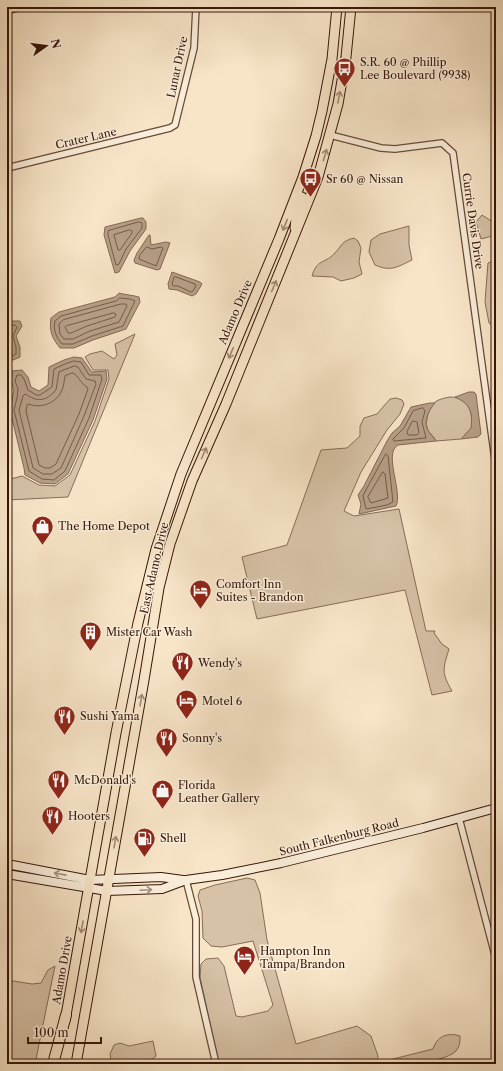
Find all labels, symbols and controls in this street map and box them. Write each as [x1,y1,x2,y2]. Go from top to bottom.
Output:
north arrow [26,26,66,66]
street label: Lunar Drive [164,35,190,99]
text: N [48,37,64,50]
bus stop icon: S.R. 60 @ Phillip Lee Boulevard (9938) [331,55,357,88]
place label: S.R. 60 @ Phillip Lee Boulevard (9938) [360,55,470,82]
one-way arrow [336,91,344,104]
street label: Crater Lane [54,124,118,152]
one-way arrow [322,149,329,162]
bus stop icon: Sr 60 @ Nissan [298,166,324,199]
place label: Sr 60 @ Nissan [326,172,404,186]
street label: Currie Davis Drive [459,172,487,270]
one-way arrow [280,219,288,231]
street label: Adamo Drive [215,278,255,347]
one-way arrow [271,280,279,292]
one-way arrow [227,347,234,359]
one-way arrow [201,447,208,459]
shop icon: The Home Depot [29,513,55,546]
place label: The Home Depot [58,519,150,533]
street label: East Adamo Drive [137,521,171,615]
hotel icon: Comfort Inn Suites - Brandon [188,577,214,610]
place label: Comfort Inn Suites - Brandon [216,577,304,604]
building icon: Mister Car Wash [78,619,104,652]
place label: Mister Car Wash [106,625,192,639]
restaurant icon: Wendy's [169,650,195,683]
place label: Wendy's [197,656,242,670]
hotel icon: Motel 6 [173,688,199,721]
one-way arrow [137,694,145,707]
place label: Motel 6 [202,694,243,708]
restaurant icon: Sushi Yama [51,703,77,736]
place label: Sushi Yama [80,709,140,723]
restaurant icon: Sonny's [153,725,179,758]
place label: Sonny's [182,731,222,745]
restaurant icon: McDonald's [45,767,71,800]
place label: McDonald's [74,773,136,787]
shop icon: Florida Leather Gallery [150,778,176,811]
place label: Florida Leather Gallery [178,778,260,805]
restaurant icon: Hooters [39,803,65,836]
place label: Hooters [68,809,110,823]
street label: South Falkenburg Road [278,815,400,859]
fuel station icon: Shell [132,825,158,858]
place label: Shell [160,831,187,845]
one-way arrow [112,835,120,848]
one-way arrow [54,870,67,878]
one-way arrow [139,886,152,893]
one-way arrow [77,920,85,933]
street label: Adamo Drive [49,935,75,1006]
hotel icon: Hampton Inn Tampa/Brandon [231,944,257,977]
place label: Hampton Inn Tampa/Brandon [260,944,345,971]
scale bar [28,1019,101,1045]
text: 100 m [34,1025,69,1040]

